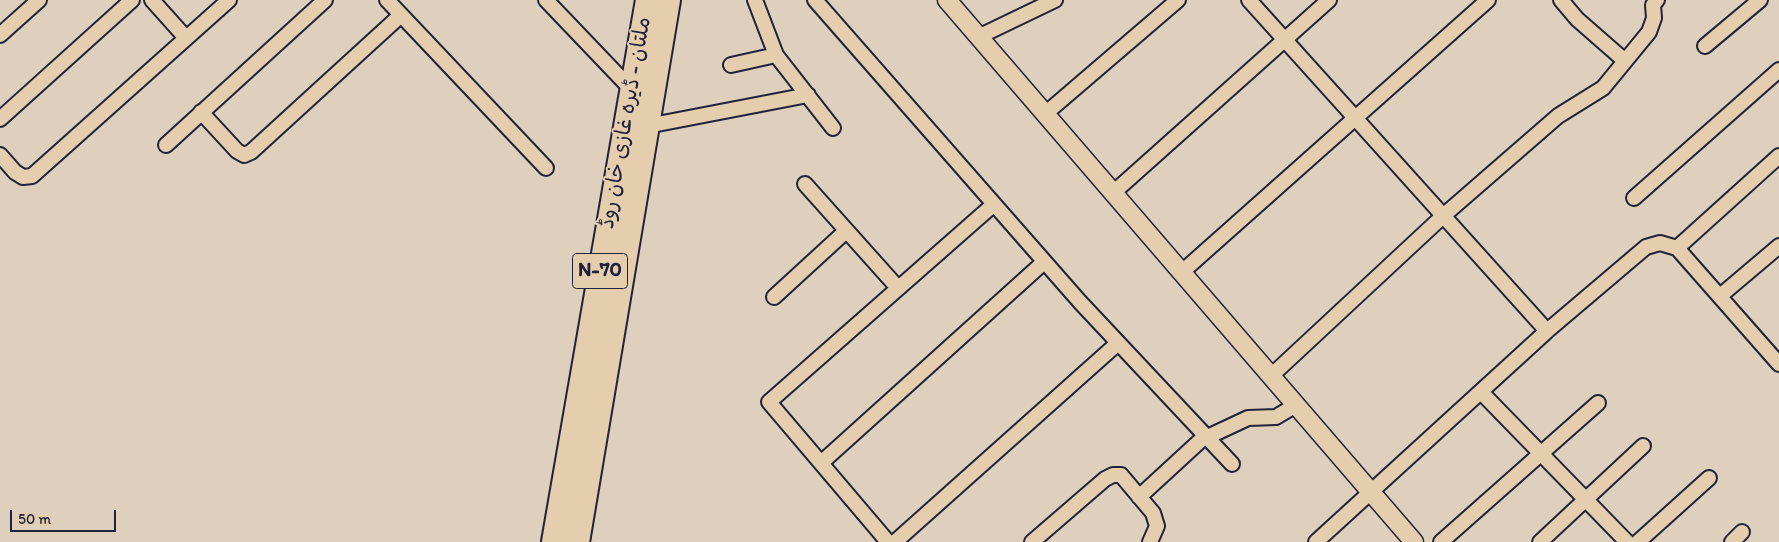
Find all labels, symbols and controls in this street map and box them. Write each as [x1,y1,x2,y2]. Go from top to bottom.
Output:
street label: ملتان - ڈیرہ غازی خان روڈ [595,15,657,231]
road number: N-70 [572,254,628,288]
scale bar [12,500,119,532]
text: 50 m [18,510,51,528]

